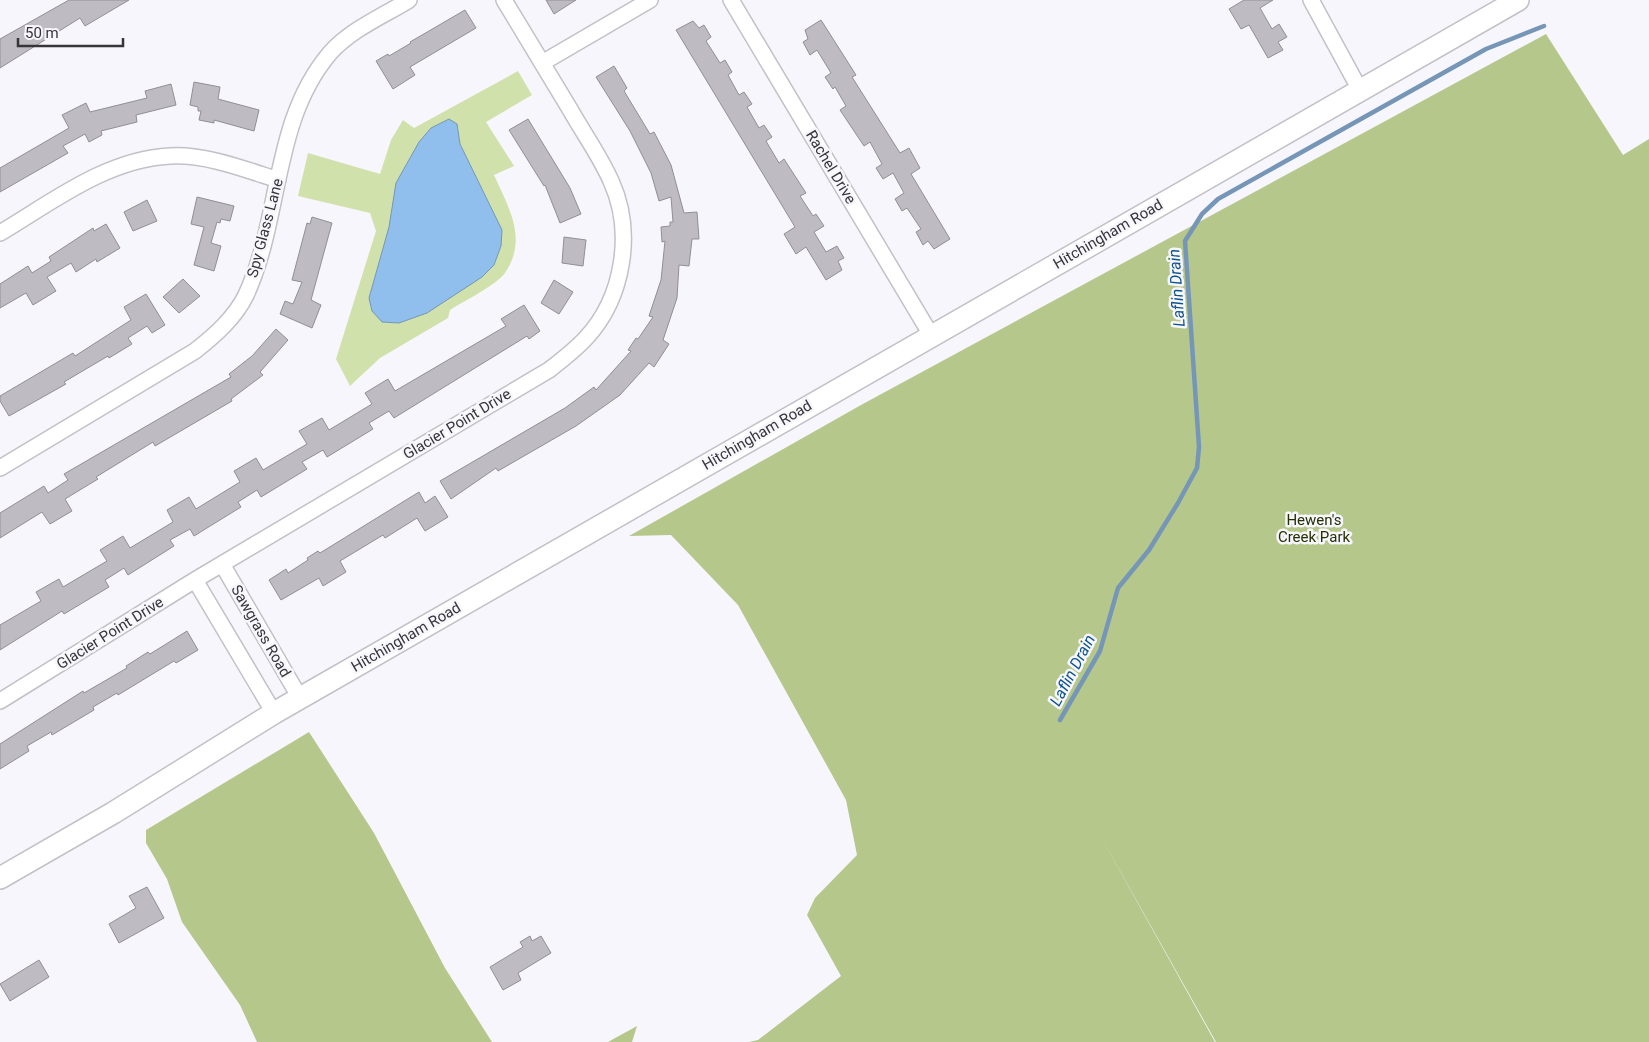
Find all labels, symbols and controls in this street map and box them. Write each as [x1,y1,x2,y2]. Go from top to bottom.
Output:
scale bar [18,15,122,47]
text: 50 m [25,24,59,42]
street label: Rachel Drive [802,127,860,207]
street label: Spy Glass Lane [243,176,287,279]
street label: Hitchingham Road [1050,195,1166,273]
water label: Laflin Drain [1164,248,1189,327]
street label: Glacier Point Drive [400,385,514,463]
street label: Hitchingham Road [699,396,815,474]
park label: Hewen's Creek Park [1278,511,1350,546]
street label: Sawgrass Road [227,582,295,680]
street label: Glacier Point Drive [53,593,167,673]
street label: Hitchingham Road [348,598,464,676]
water label: Laflin Drain [1046,631,1099,709]

